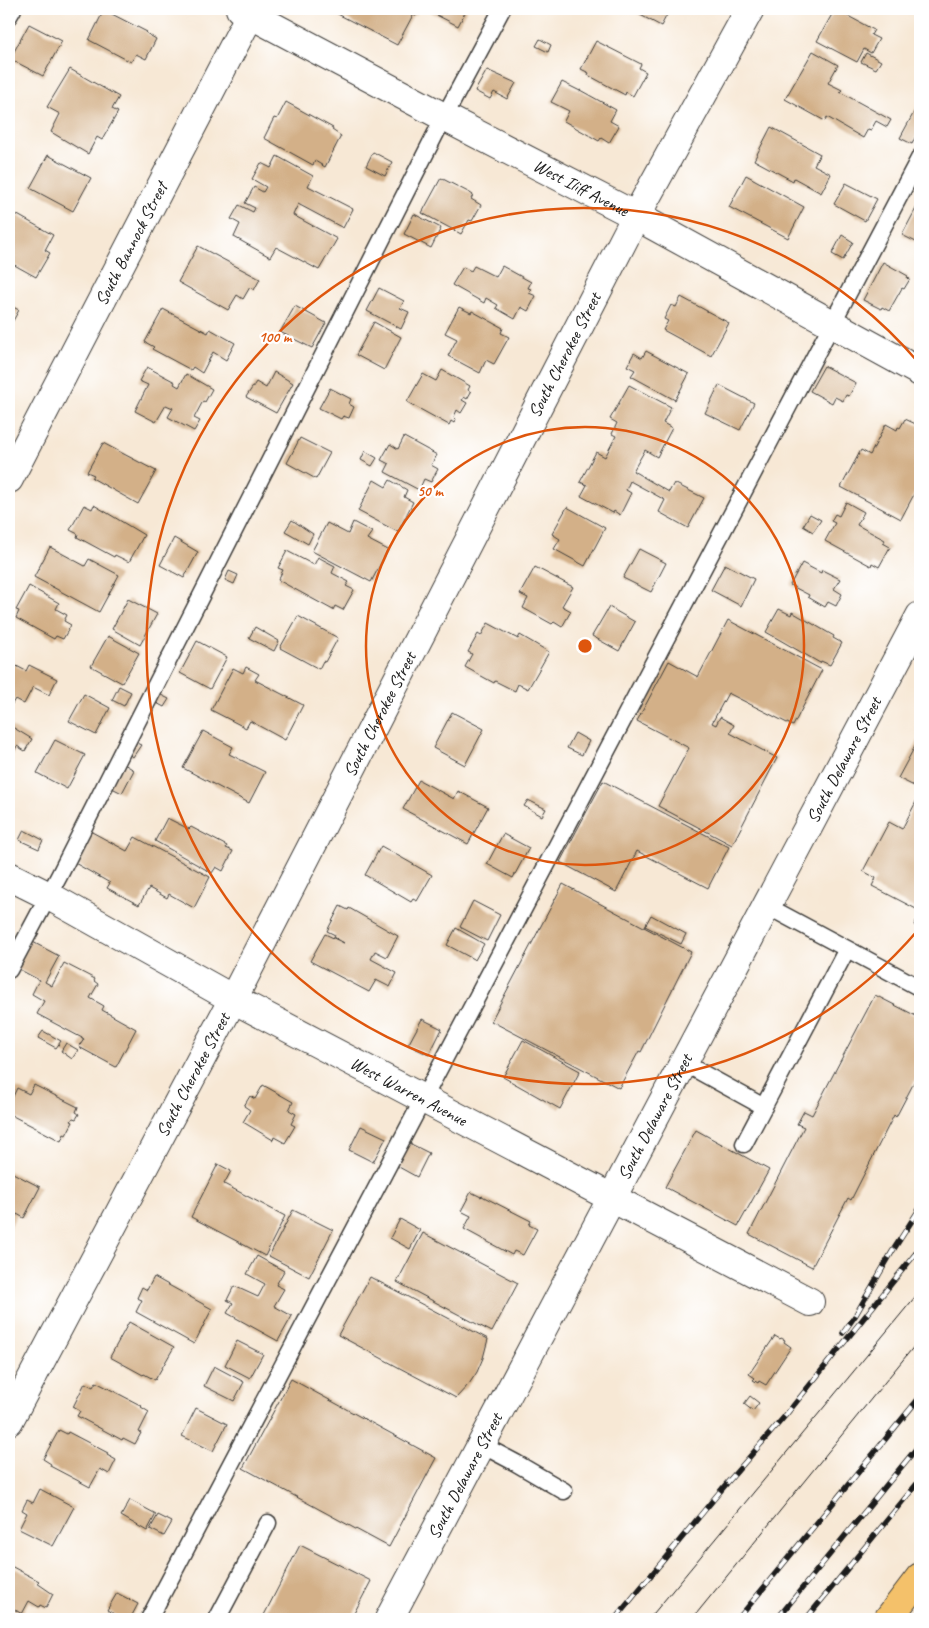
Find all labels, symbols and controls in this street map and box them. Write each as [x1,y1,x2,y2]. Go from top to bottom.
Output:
street label: West Iliff Avenue [530,154,633,222]
street label: South Bannock Street [90,176,174,309]
street label: South Cherokee Street [523,287,607,421]
text: 100 m [259,328,293,347]
text: 50 m [417,482,444,501]
centre of rings [576,637,594,655]
street label: South Cherokee Street [338,646,422,780]
street label: South Delaware Street [801,691,887,827]
street label: South Cherokee Street [151,1007,236,1141]
street label: South Delaware Street [612,1049,698,1184]
street label: West Warren Avenue [347,1052,472,1131]
street label: South Delaware Street [422,1407,508,1543]

